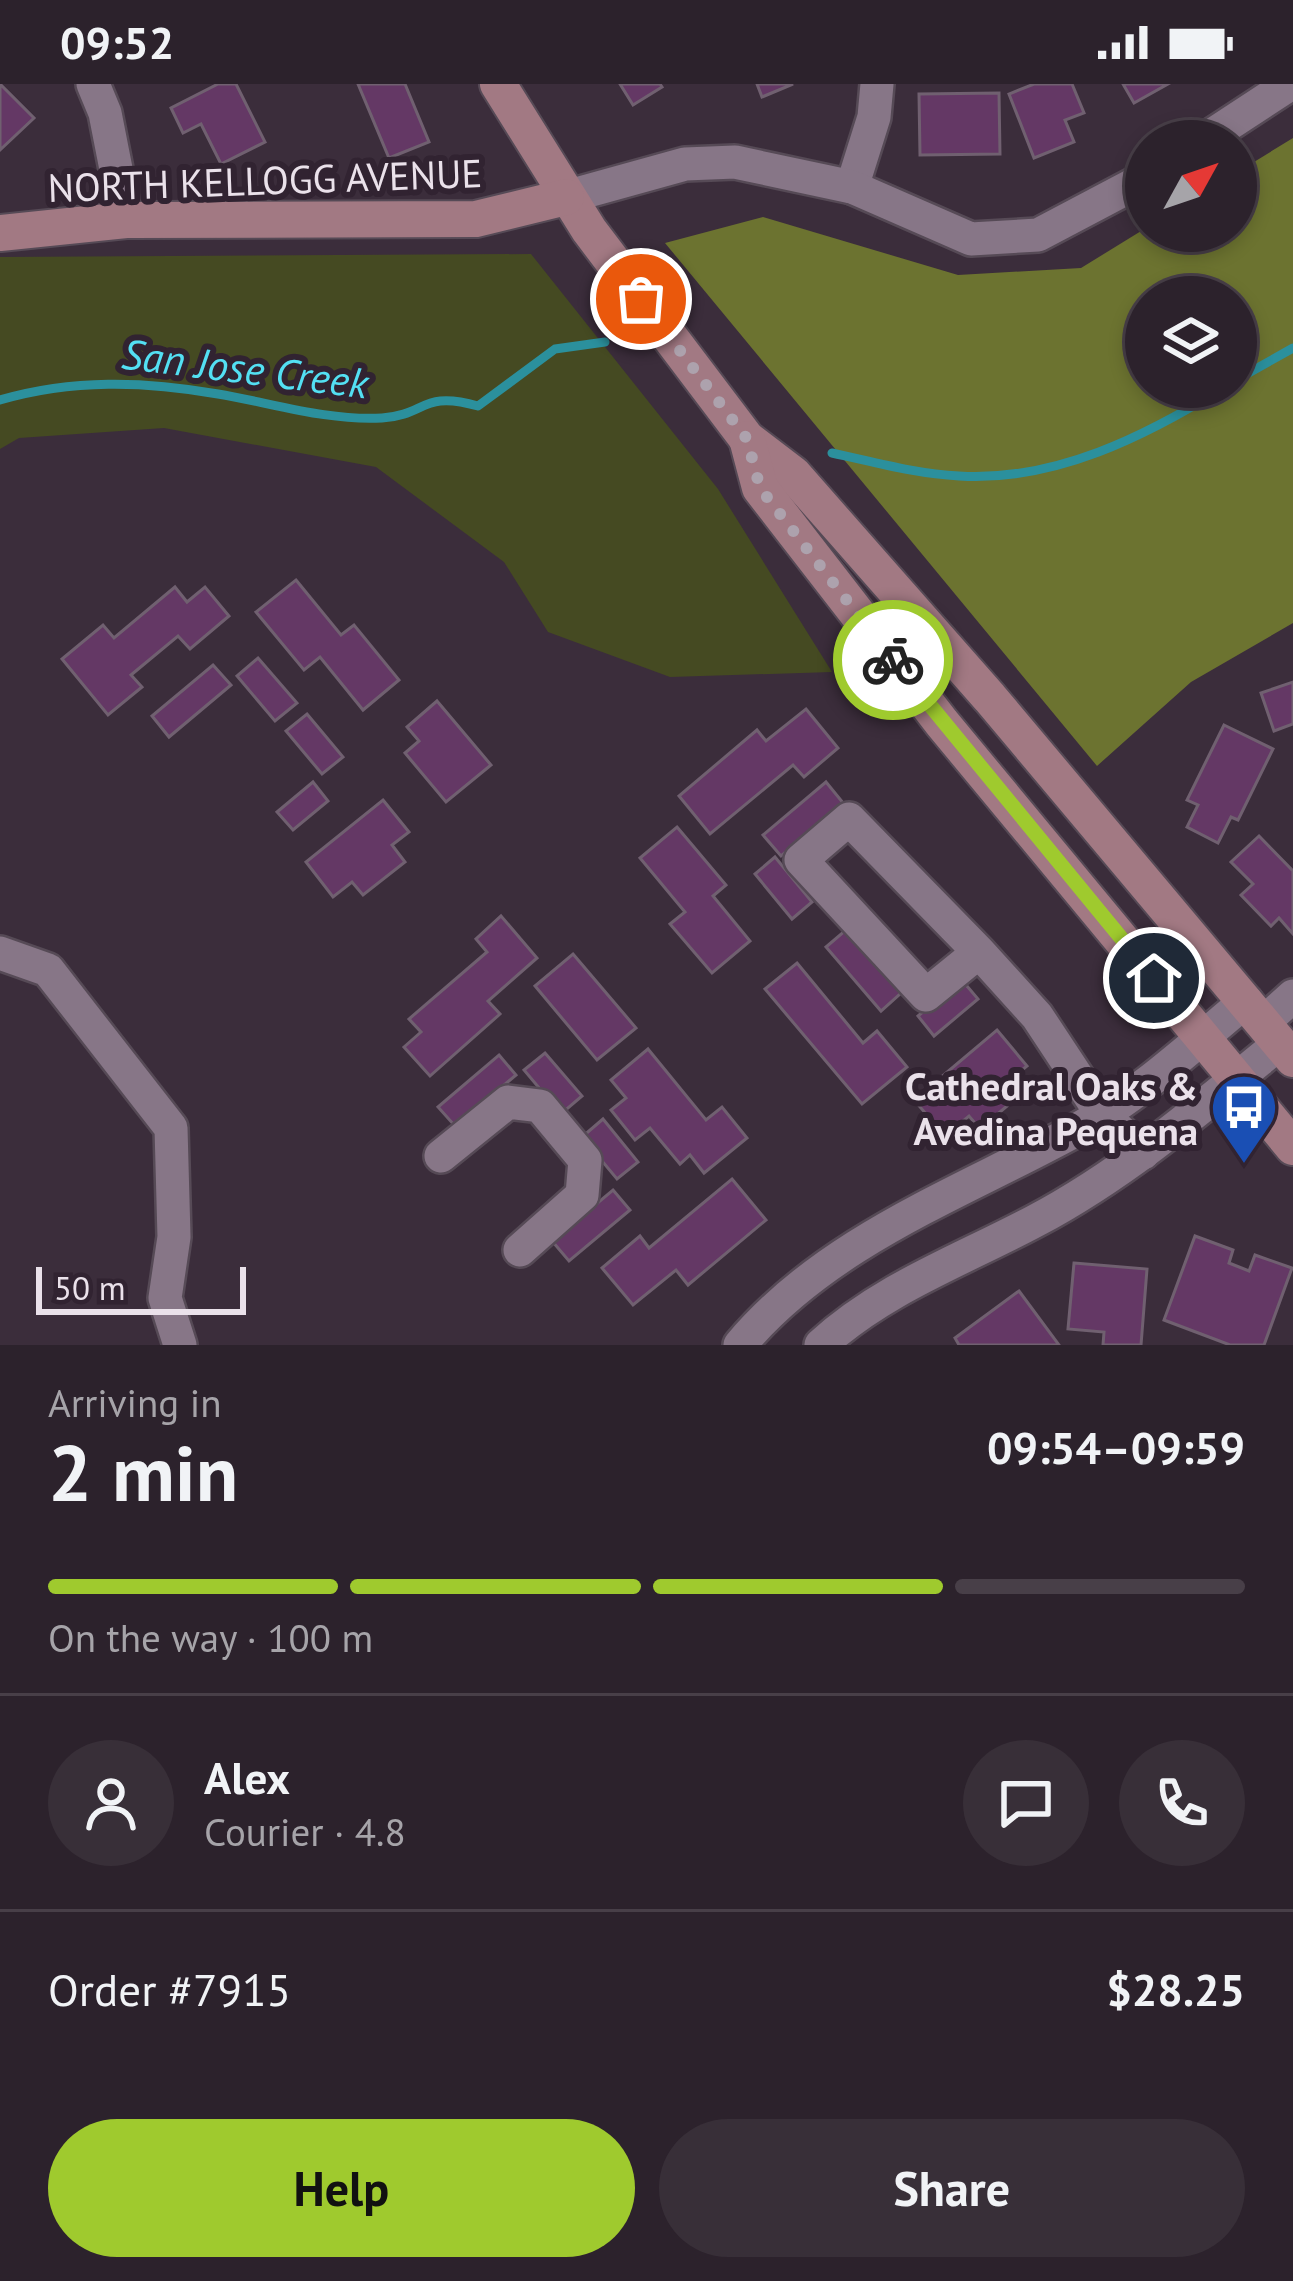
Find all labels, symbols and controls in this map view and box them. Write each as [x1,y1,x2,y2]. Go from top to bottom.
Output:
text: 09:52 [60,13,174,71]
north arrow [1125,120,1257,252]
map controls [1125,120,1257,408]
street label: NORTH KELLOGG AVENUE [47,147,483,213]
pin [590,248,692,350]
icon: bag [608,266,674,332]
button: layers [1125,276,1257,408]
water label: San Jose Creek [119,326,373,411]
courier [833,600,953,720]
icon: bike [860,627,926,693]
pin [1103,927,1205,1029]
icon: home [1121,945,1187,1011]
place label: Cathedral Oaks & Avedina Pequena [905,1060,1198,1156]
bus stop icon: Cathedral Oaks & Avedina Pequena [1209,1072,1279,1166]
scale bar [36,1261,246,1314]
text: 50 m [54,1266,126,1309]
text: Arriving in [48,1377,222,1428]
text: 09:54–09:59 [987,1418,1245,1476]
text: 2 min [48,1422,238,1523]
text: On the way · 100 m [48,1612,373,1663]
button: person [48,1740,174,1866]
button: chat [963,1740,1089,1866]
button: phone [1119,1740,1245,1866]
text: Alex [204,1748,290,1806]
text: Courier · 4.8 [204,1806,406,1857]
text: Order #7915 [48,1960,291,2018]
text: $28.25 [1106,1960,1245,2018]
button: Help [48,2119,635,2257]
button: Share [659,2119,1245,2257]

